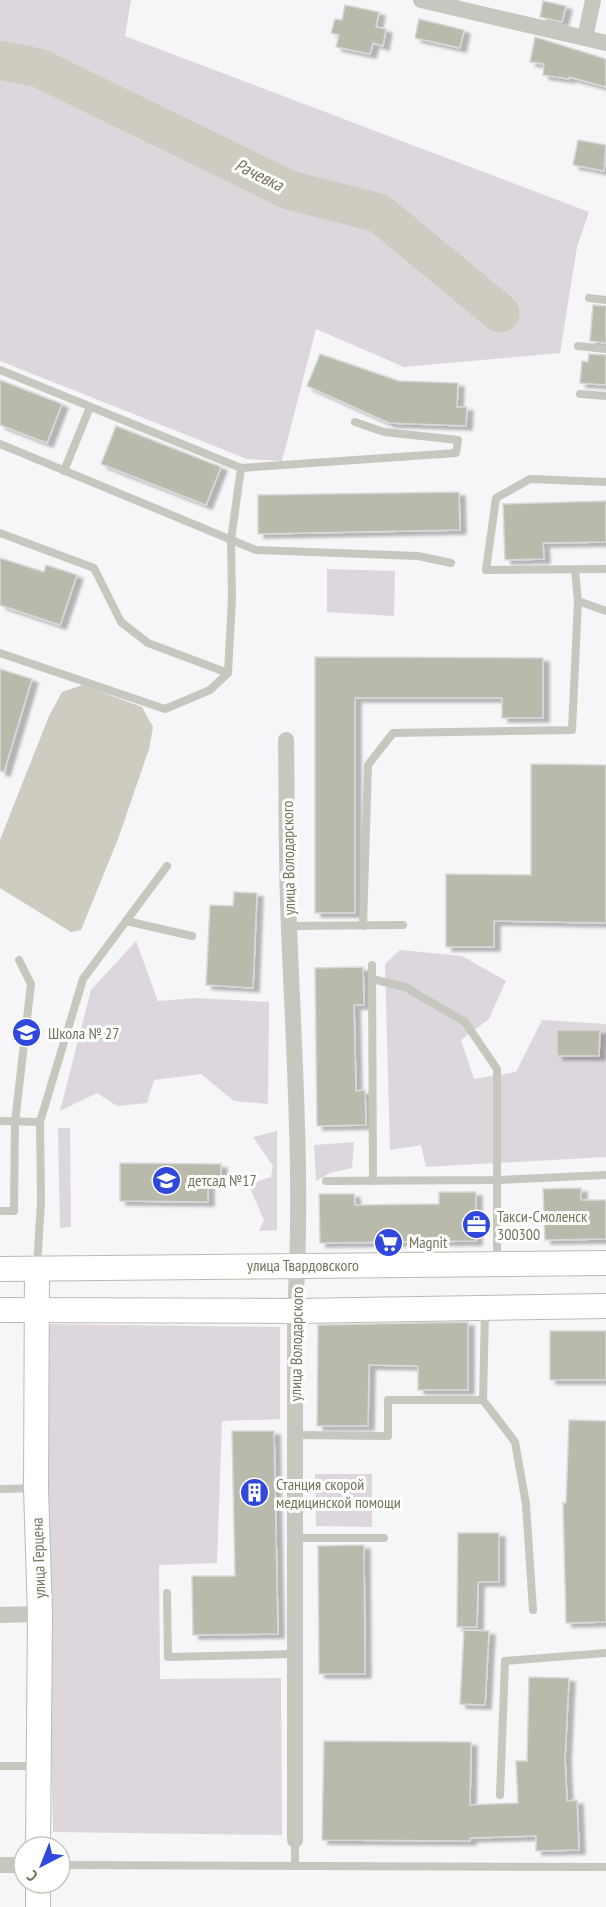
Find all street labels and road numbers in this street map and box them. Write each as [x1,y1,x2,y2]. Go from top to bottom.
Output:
street label: улица Володарского [277,800,299,915]
street label: улица Твардовского [247,1255,359,1275]
street label: улица Володарского [285,1286,307,1401]
street label: улица Герцена [27,1517,49,1599]

